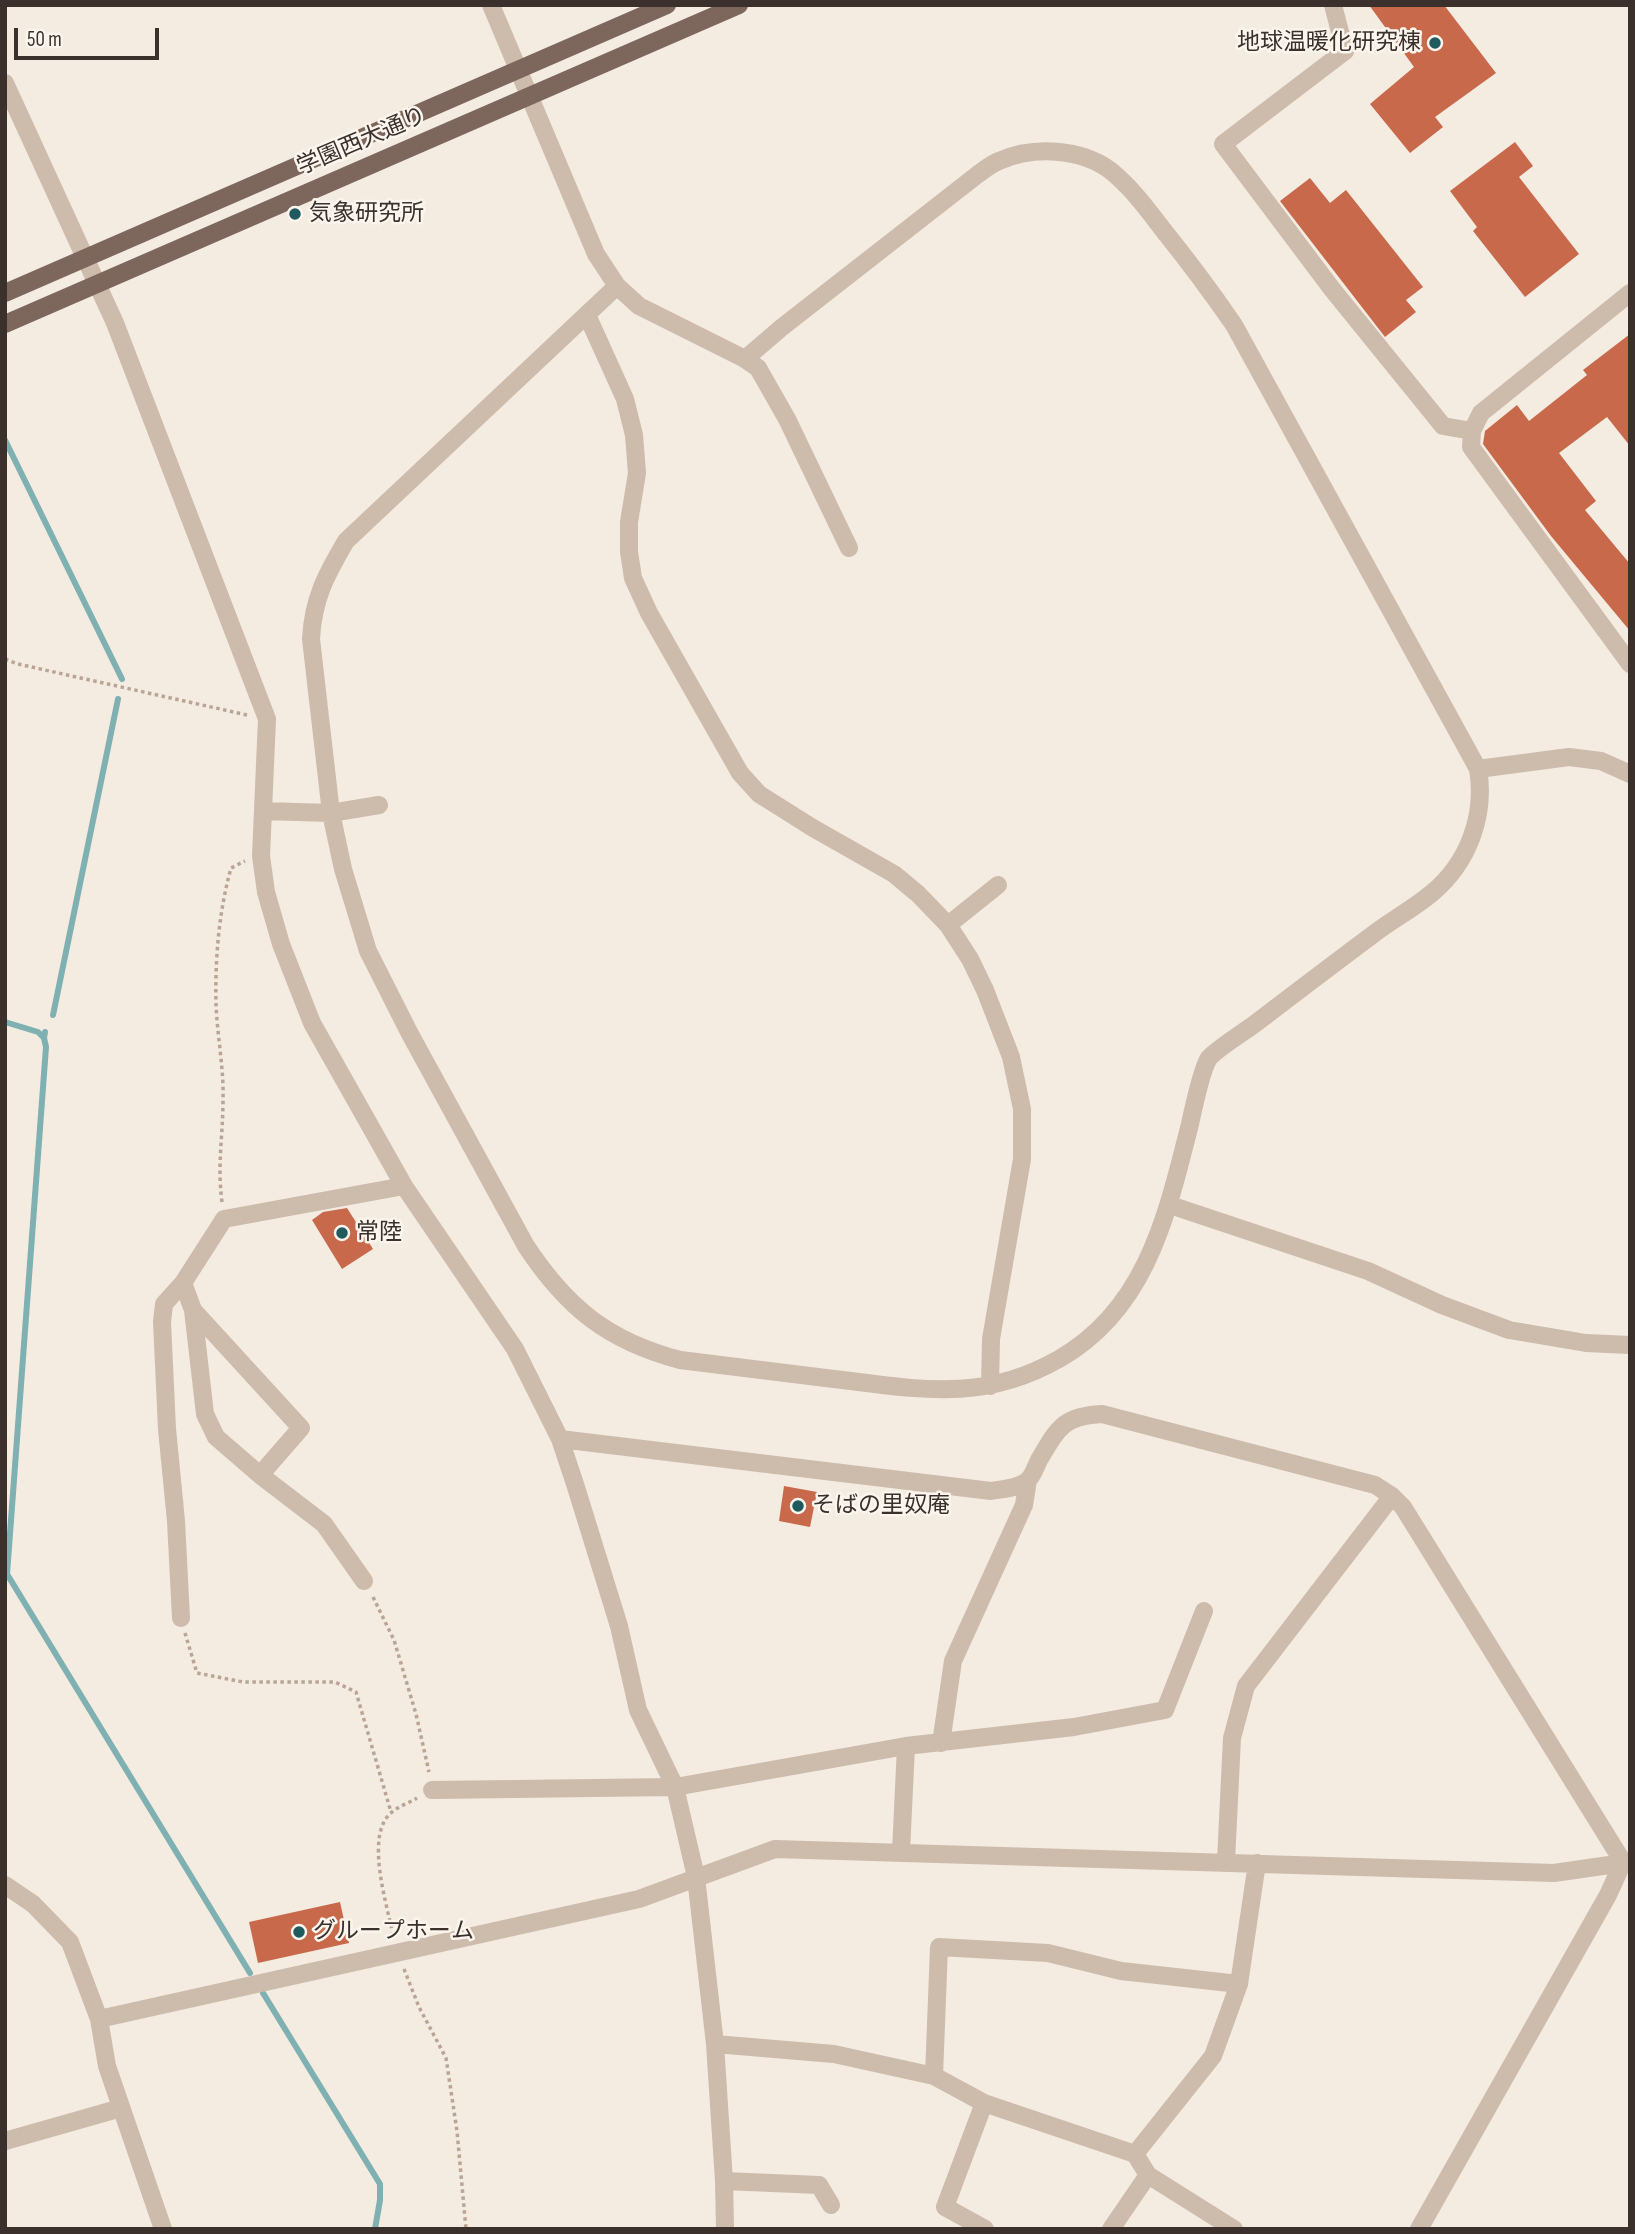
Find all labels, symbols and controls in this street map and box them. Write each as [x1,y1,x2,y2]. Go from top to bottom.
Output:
scale bar [18,14,163,58]
text: 50 m [27,27,62,52]
place label: 地球温暖化研究棟 [1237,29,1421,57]
marker: 地球温暖化研究棟 [1427,35,1443,51]
street label: 学園西大通り [293,102,431,182]
place label: 気象研究所 [309,200,424,228]
marker: 気象研究所 [287,206,303,222]
place label: 常陸 [356,1219,402,1247]
marker: 常陸 [334,1225,350,1241]
place label: そばの里奴庵 [812,1492,950,1520]
marker: そばの里奴庵 [790,1498,806,1514]
place label: グループホーム [313,1918,474,1946]
marker: グループホーム [291,1924,307,1940]

